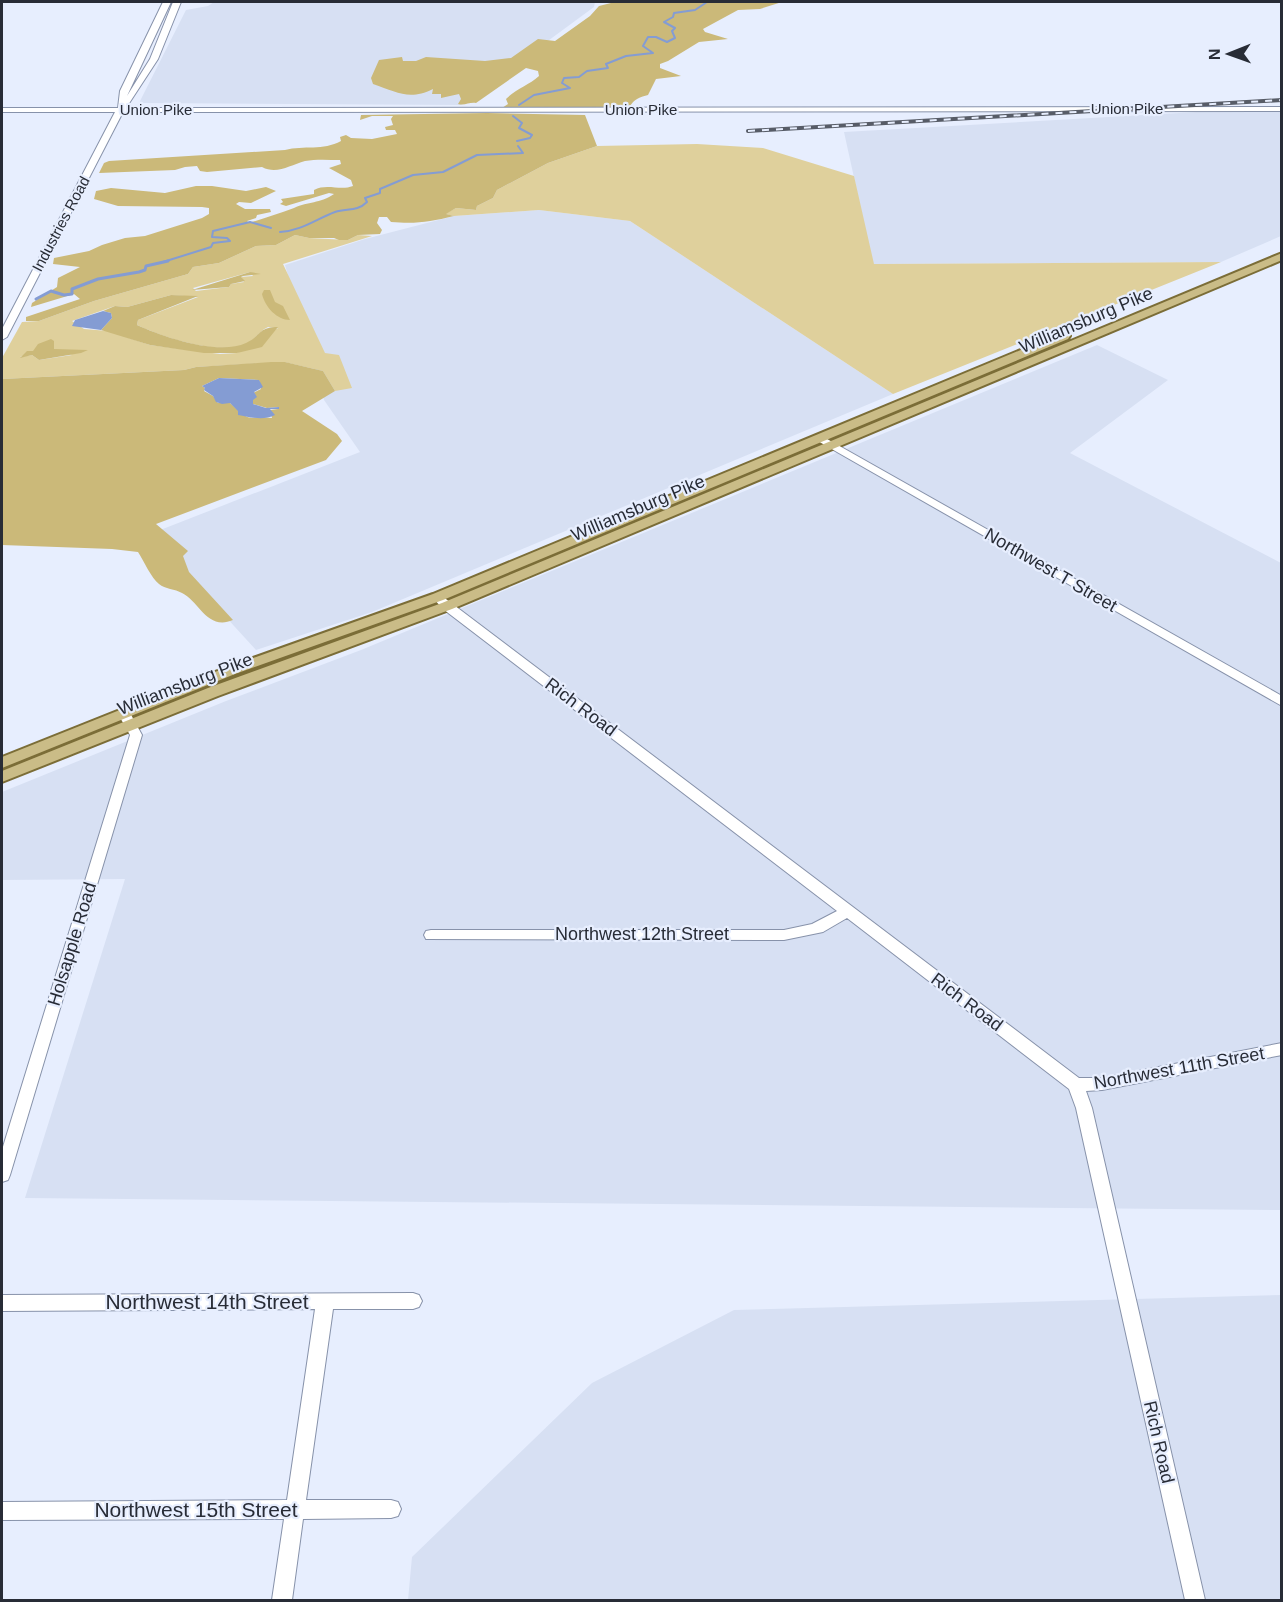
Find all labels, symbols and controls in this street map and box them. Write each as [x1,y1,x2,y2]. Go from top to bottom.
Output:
north arrow [1199,24,1259,84]
text: N [1206,48,1223,60]
street label: Union Pike [1091,100,1163,117]
street label: Union Pike [120,101,192,118]
street label: Union Pike [605,101,677,118]
street label: Industries Road [28,173,93,274]
street label: Williamsburg Pike [1016,283,1156,357]
street label: Williamsburg Pike [568,471,708,545]
street label: Northwest T Street [981,524,1121,616]
street label: Williamsburg Pike [115,649,255,719]
street label: Rich Road [541,674,621,740]
street label: Holsapple Road [44,880,100,1008]
street label: Northwest 12th Street [555,924,729,944]
street label: Rich Road [927,969,1007,1035]
street label: Northwest 11th Street [1092,1043,1266,1093]
street label: Northwest 14th Street [105,1290,309,1313]
street label: Rich Road [1140,1399,1178,1485]
street label: Northwest 15th Street [94,1498,298,1521]

